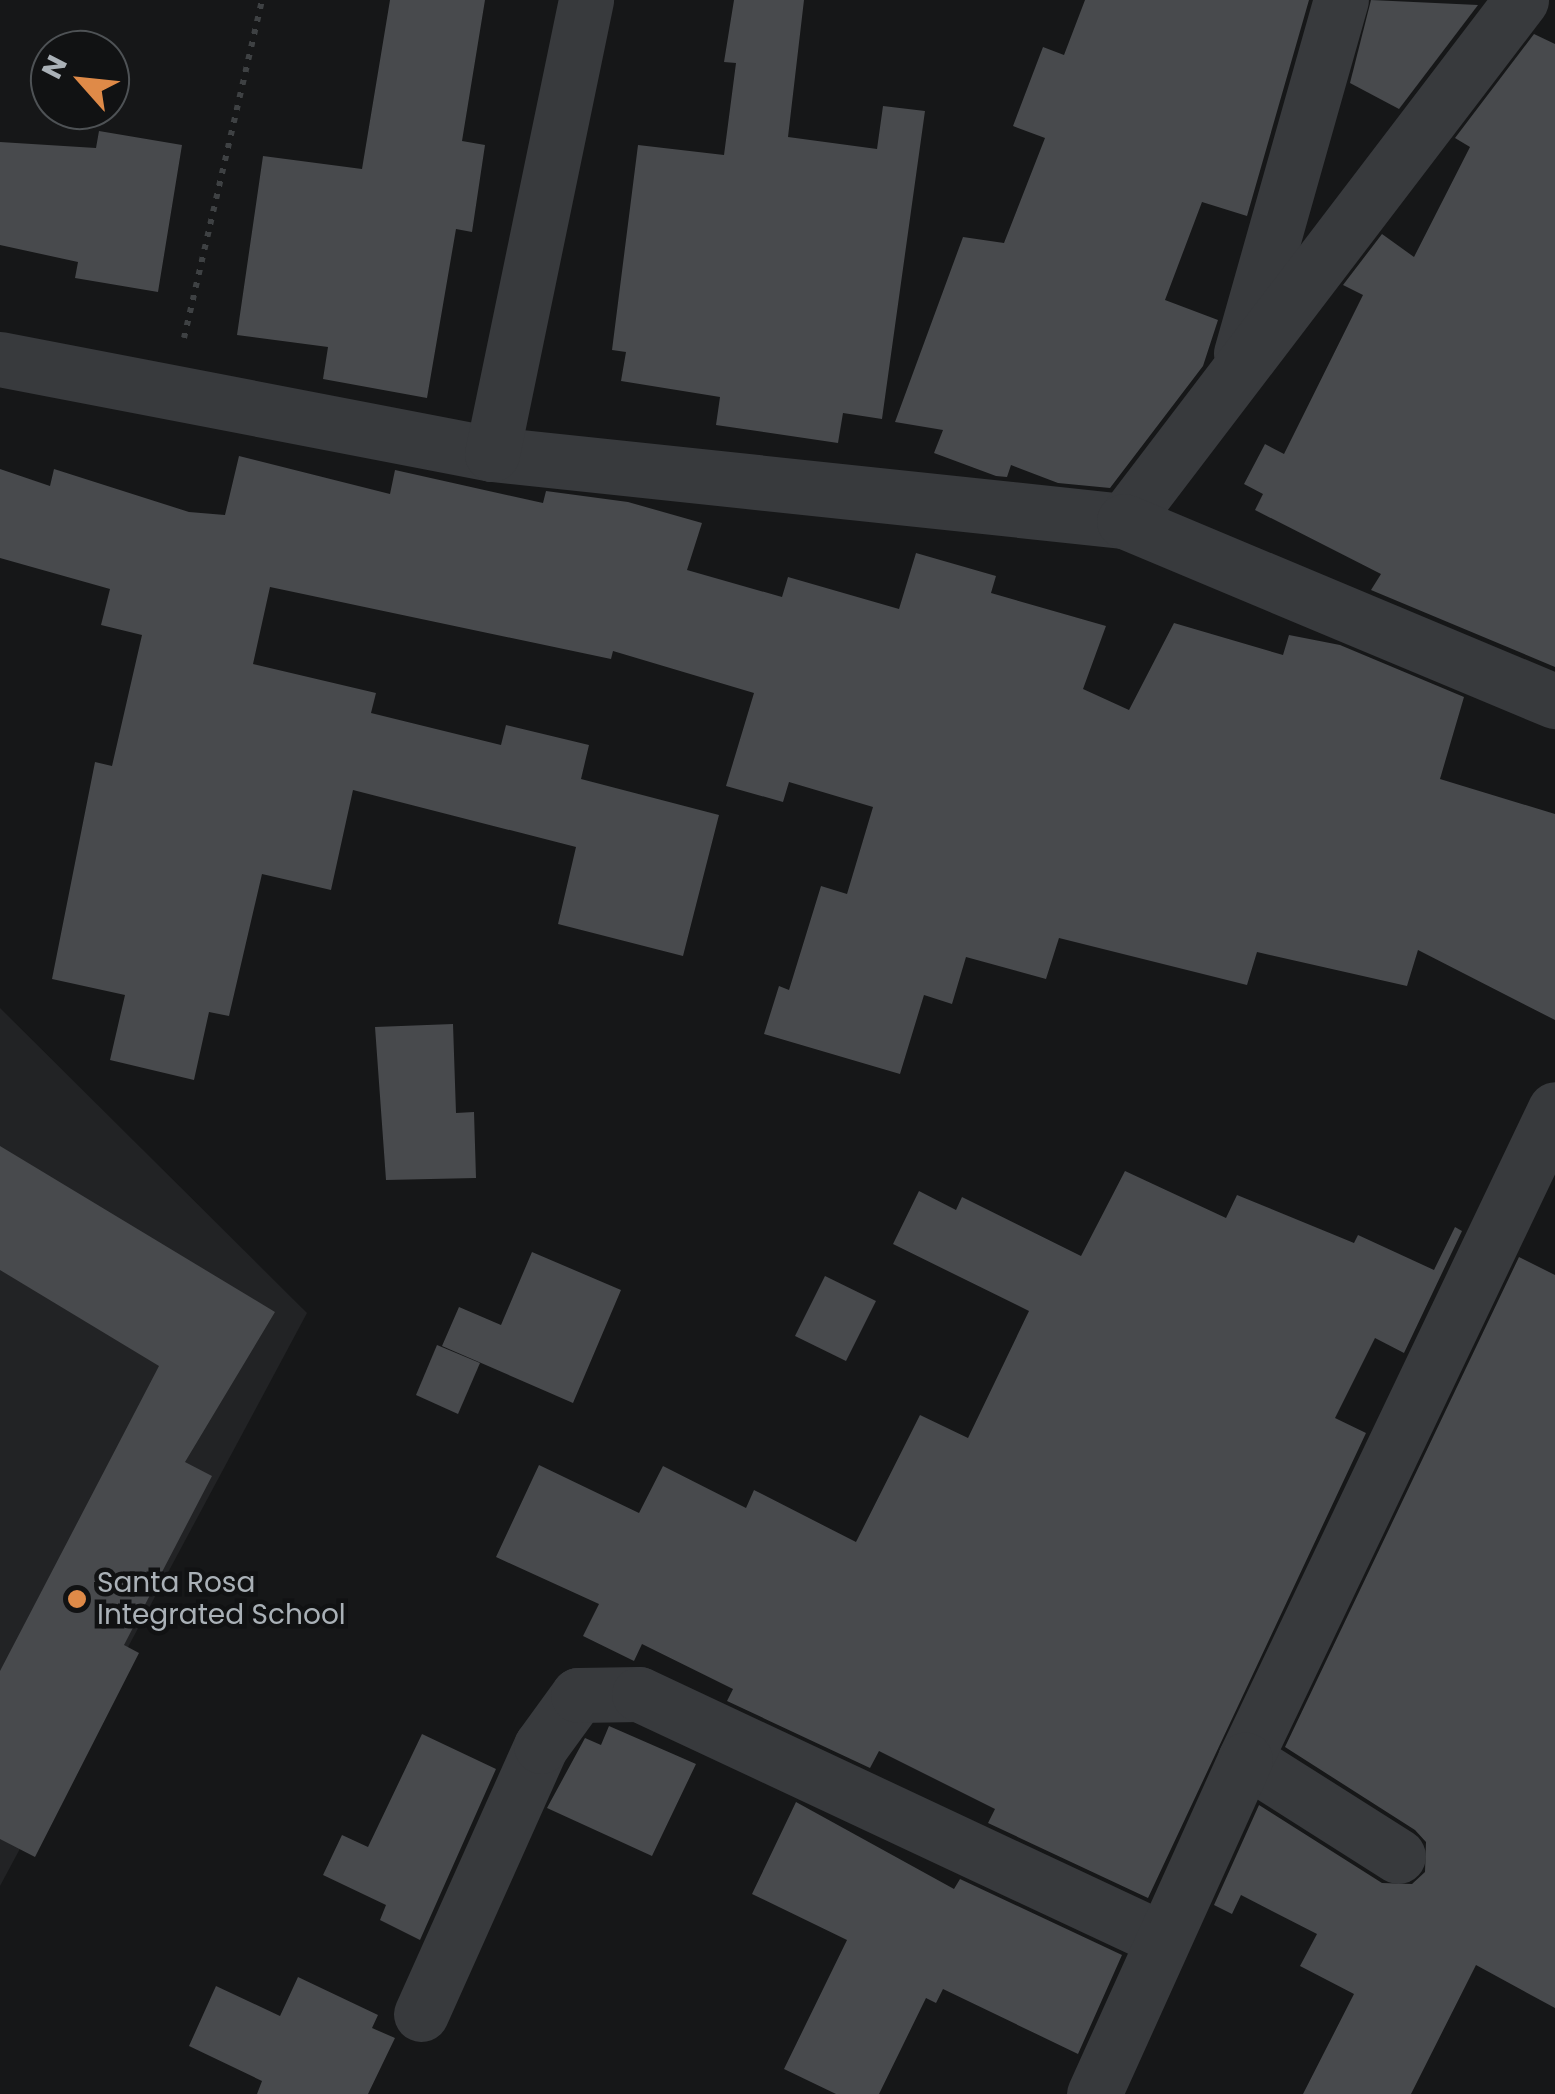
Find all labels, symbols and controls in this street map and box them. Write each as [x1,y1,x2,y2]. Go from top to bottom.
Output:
north arrow [30,30,130,130]
text: N [32,49,77,85]
place label: Santa Rosa Integrated School [97,1566,346,1632]
marker: Santa Rosa Integrated School [66,1588,88,1610]

